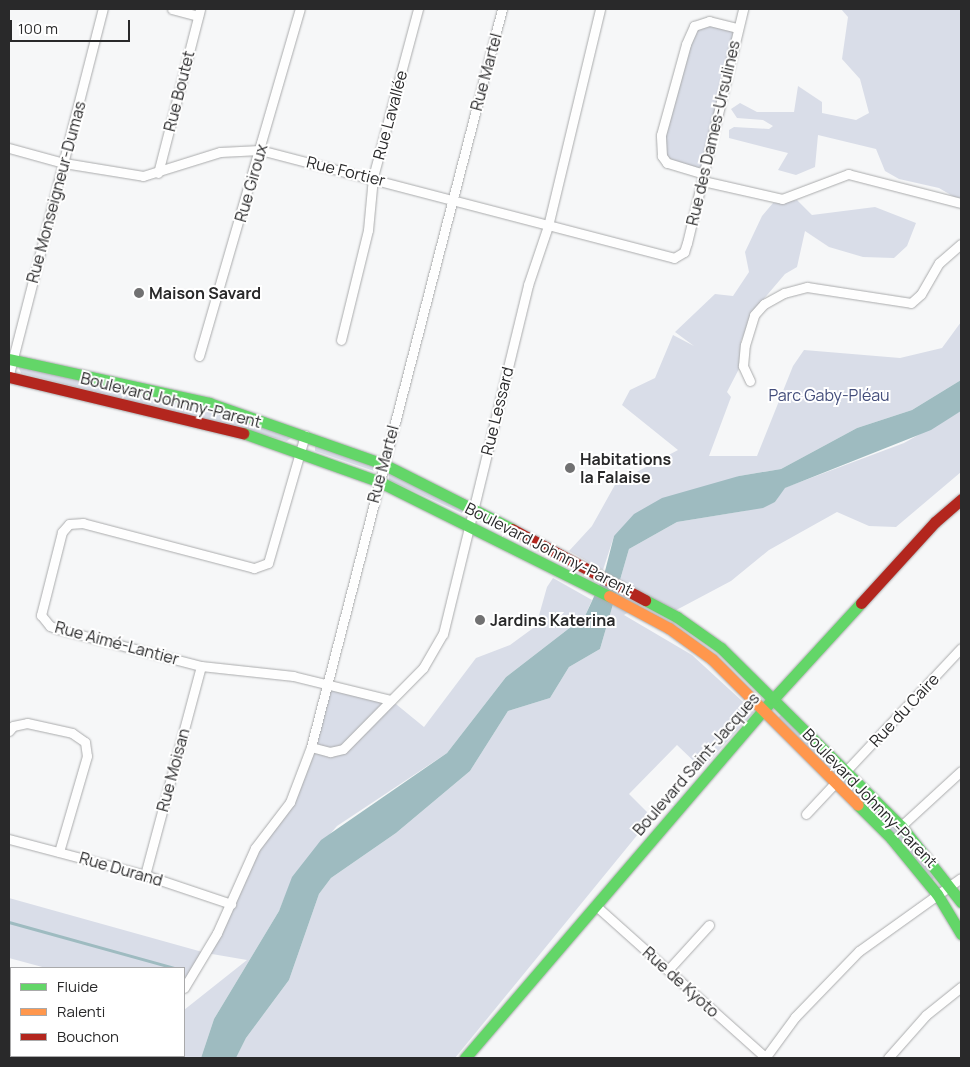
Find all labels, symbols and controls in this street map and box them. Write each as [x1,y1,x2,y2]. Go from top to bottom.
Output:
scale bar [12,10,132,42]
text: 100 m [18,18,58,39]
street label: Rue Martel [466,31,506,113]
street label: Rue des Dames-Ursulines [682,39,744,227]
street label: Rue Boutet [160,49,198,133]
street label: Rue Lavallée [369,68,411,162]
street label: Rue Monseigneur-Dumas [22,99,90,285]
street label: Rue Giroux [231,142,271,224]
street label: Rue Fortier [305,152,387,190]
place label: Maison Savard [149,283,261,303]
marker: Maison Savard [133,287,145,299]
street label: Rue Lessard [477,365,517,457]
street label: Boulevard Johnny-Parent [79,368,263,432]
park label: Parc Gaby-Pléau [768,385,890,405]
street label: Rue Martel [363,423,403,505]
place label: Habitations la Falaise [580,449,671,487]
marker: Habitations la Falaise [564,462,576,474]
street label: Boulevard Johnny-Parent [462,498,636,600]
place label: Jardins Katerina [490,610,615,630]
marker: Jardins Katerina [474,614,486,626]
street label: Rue Aimé-Lantier [53,617,181,669]
street label: Rue du Caire [865,669,943,751]
street label: Boulevard Saint-Jacques [629,689,763,839]
street label: Boulevard Johnny-Parent [799,725,941,871]
street label: Rue Moisan [153,726,193,814]
street label: Rue Durand [77,848,165,890]
street label: Rue de Kyoto [639,943,723,1021]
legend [10,967,185,1057]
text: Fluide [57,976,98,997]
text: Ralenti [57,1001,105,1022]
text: Bouchon [57,1026,119,1047]

